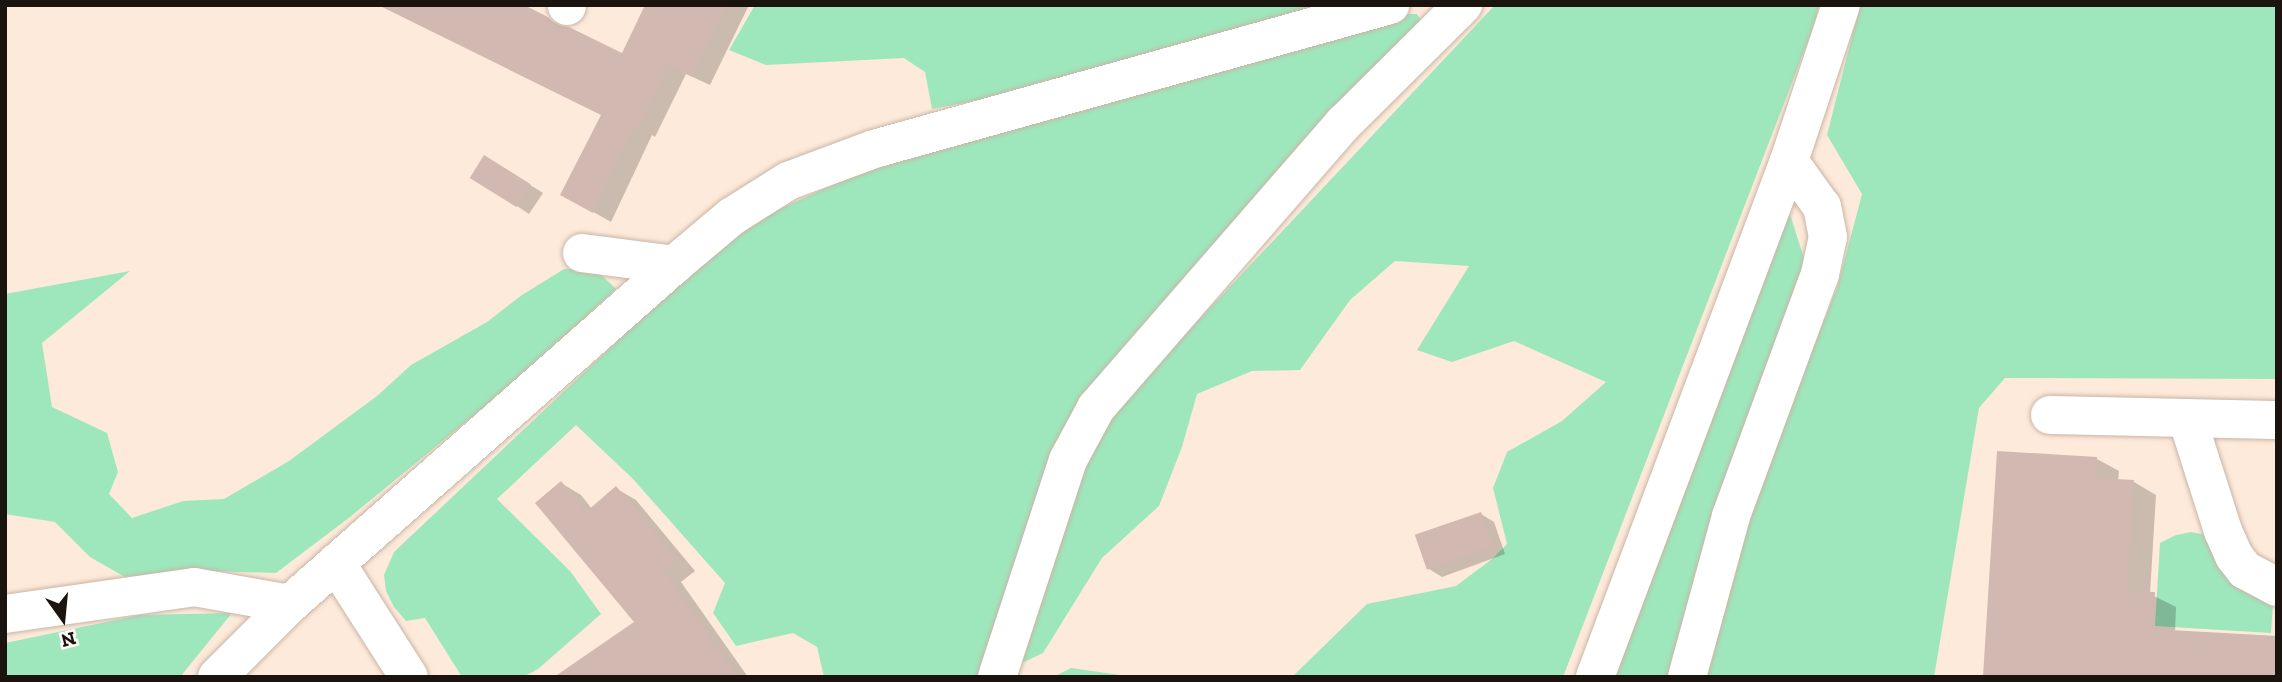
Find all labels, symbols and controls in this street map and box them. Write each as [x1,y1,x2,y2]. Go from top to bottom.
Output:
north arrow [28,584,98,654]
text: N [59,627,79,653]

